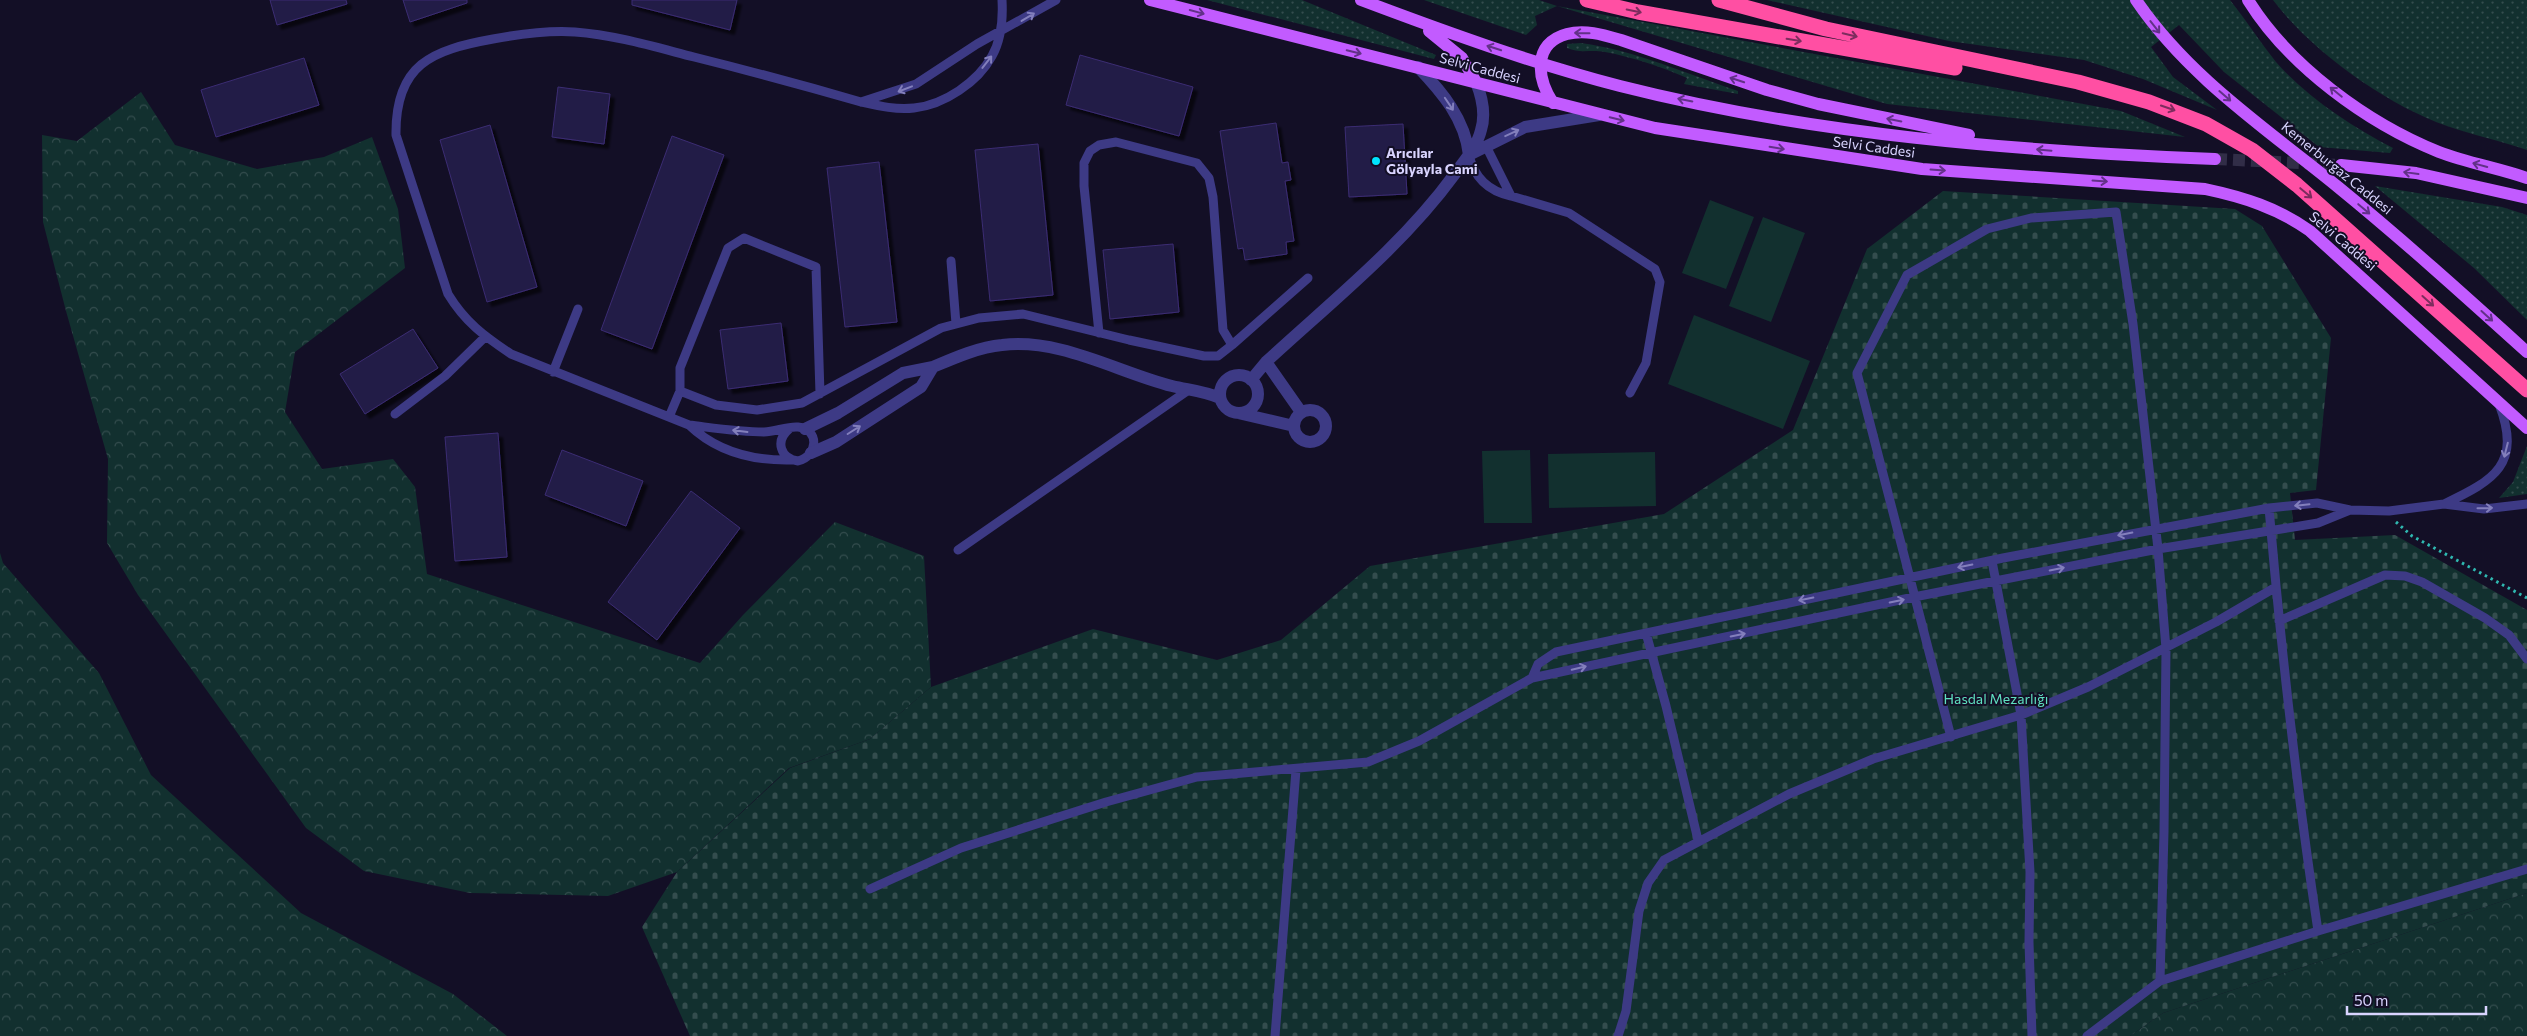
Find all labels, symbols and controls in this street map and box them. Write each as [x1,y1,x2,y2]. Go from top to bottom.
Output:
one-way arrow [1626,7,1642,17]
one-way arrow [1188,8,1204,17]
one-way arrow [1021,11,1035,21]
one-way arrow [2149,20,2160,33]
one-way arrow [1574,28,1590,38]
one-way arrow [1842,31,1858,40]
one-way arrow [1786,35,1802,45]
one-way arrow [1486,43,1502,53]
one-way arrow [1346,48,1362,57]
street label: Selvi Caddesi [1438,49,1522,86]
one-way arrow [982,55,992,69]
one-way arrow [1730,75,1745,84]
one-way arrow [898,85,913,94]
one-way arrow [2330,87,2343,98]
one-way arrow [2218,90,2231,102]
one-way arrow [1677,95,1693,105]
one-way arrow [1444,97,1454,111]
one-way arrow [2160,104,2176,113]
one-way arrow [1609,115,1625,124]
one-way arrow [1887,115,1903,125]
street label: Kemerburgaz Caddesi [2278,118,2396,218]
one-way arrow [1504,127,1519,137]
street label: Selvi Caddesi [1832,132,1916,161]
one-way arrow [1769,143,1785,153]
place label: Arıcılar Gölyayla Cami [1386,144,1478,177]
one-way arrow [2037,145,2053,155]
marker: Arıcılar Gölyayla Cami [1370,155,1382,167]
one-way arrow [2473,159,2489,169]
one-way arrow [1930,166,1946,175]
one-way arrow [2403,168,2419,178]
one-way arrow [2092,177,2108,186]
one-way arrow [2300,187,2313,198]
one-way arrow [2358,204,2371,215]
street label: Selvi Caddesi [2306,207,2381,274]
one-way arrow [2421,295,2434,307]
one-way arrow [2480,310,2493,321]
one-way arrow [847,425,861,435]
one-way arrow [732,426,748,436]
one-way arrow [2501,442,2510,458]
one-way arrow [2294,500,2310,510]
one-way arrow [2477,503,2493,513]
one-way arrow [2117,530,2133,539]
one-way arrow [1958,562,1974,572]
one-way arrow [2048,564,2064,573]
one-way arrow [1799,595,1815,604]
one-way arrow [1889,596,1905,605]
one-way arrow [1730,629,1746,639]
one-way arrow [1571,663,1587,672]
park label: Hasdal Mezarlığı [1944,690,2048,707]
scale bar [2347,984,2486,1016]
text: 50 m [2354,991,2388,1009]

